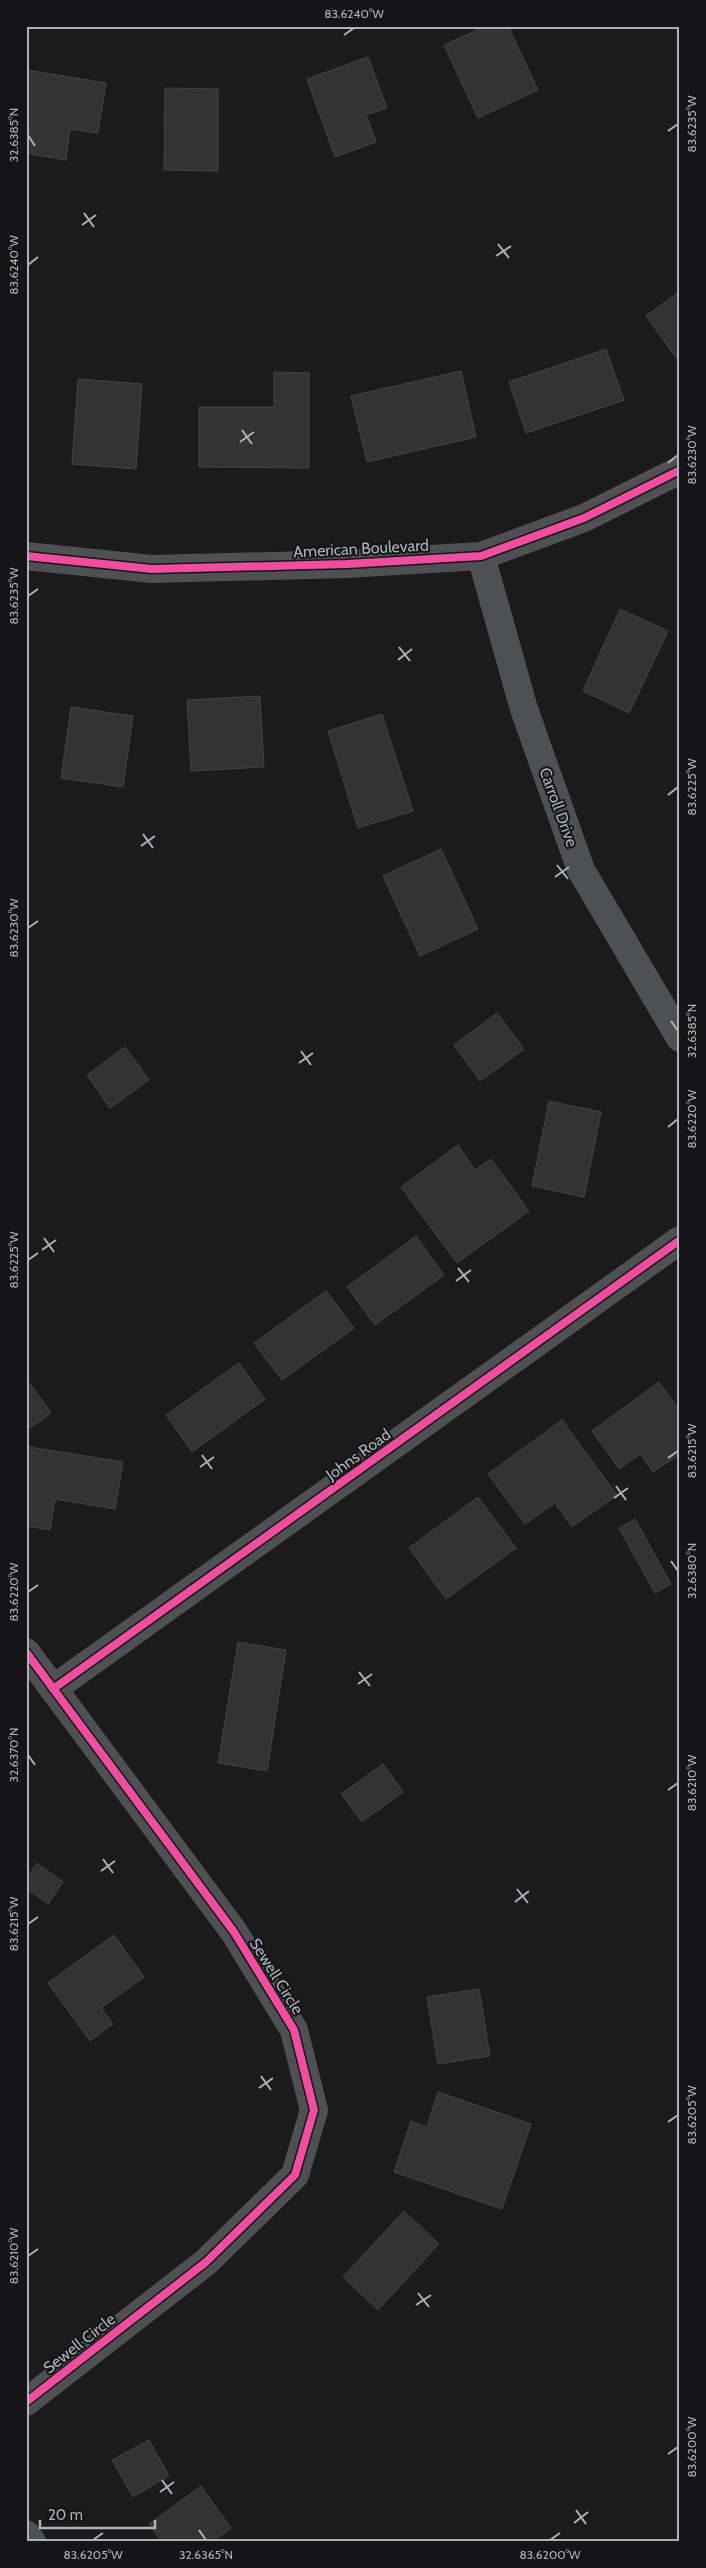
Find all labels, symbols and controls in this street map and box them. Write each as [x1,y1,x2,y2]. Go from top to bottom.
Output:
text: 83.6240°W [324,6,384,21]
text: 83.6235°W [684,95,699,153]
text: 32.6385°N [6,108,21,162]
text: 83.6240°W [6,235,21,295]
text: 83.6230°W [684,425,699,485]
street label: American Boulevard [293,535,429,562]
text: 83.6235°W [6,567,21,625]
text: 83.6225°W [684,758,699,816]
street label: Carroll Drive [535,765,582,850]
text: 83.6230°W [6,898,21,958]
text: 32.6385°N [684,1004,699,1058]
text: 83.6220°W [684,1089,699,1148]
text: 83.6225°W [6,1231,21,1289]
text: 83.6215°W [684,1423,699,1478]
street label: Johns Road [321,1425,394,1485]
text: 32.6380°N [684,1543,699,1599]
text: 83.6220°W [6,1562,21,1621]
text: 32.6370°N [6,1728,21,1782]
text: 83.6210°W [684,1754,699,1811]
text: 83.6215°W [6,1896,21,1951]
street label: Sewell Circle [246,1935,307,2018]
text: 83.6205°W [684,2085,699,2145]
text: 83.6210°W [6,2227,21,2284]
street label: Sewell Circle [40,2309,119,2377]
text: 83.6200°W [684,2416,699,2477]
scale bar [40,2498,155,2530]
text: 20 m [48,2506,83,2524]
text: 83.6205°W [63,2547,123,2562]
text: 32.6365°N [179,2547,233,2562]
text: 83.6200°W [520,2547,581,2562]

